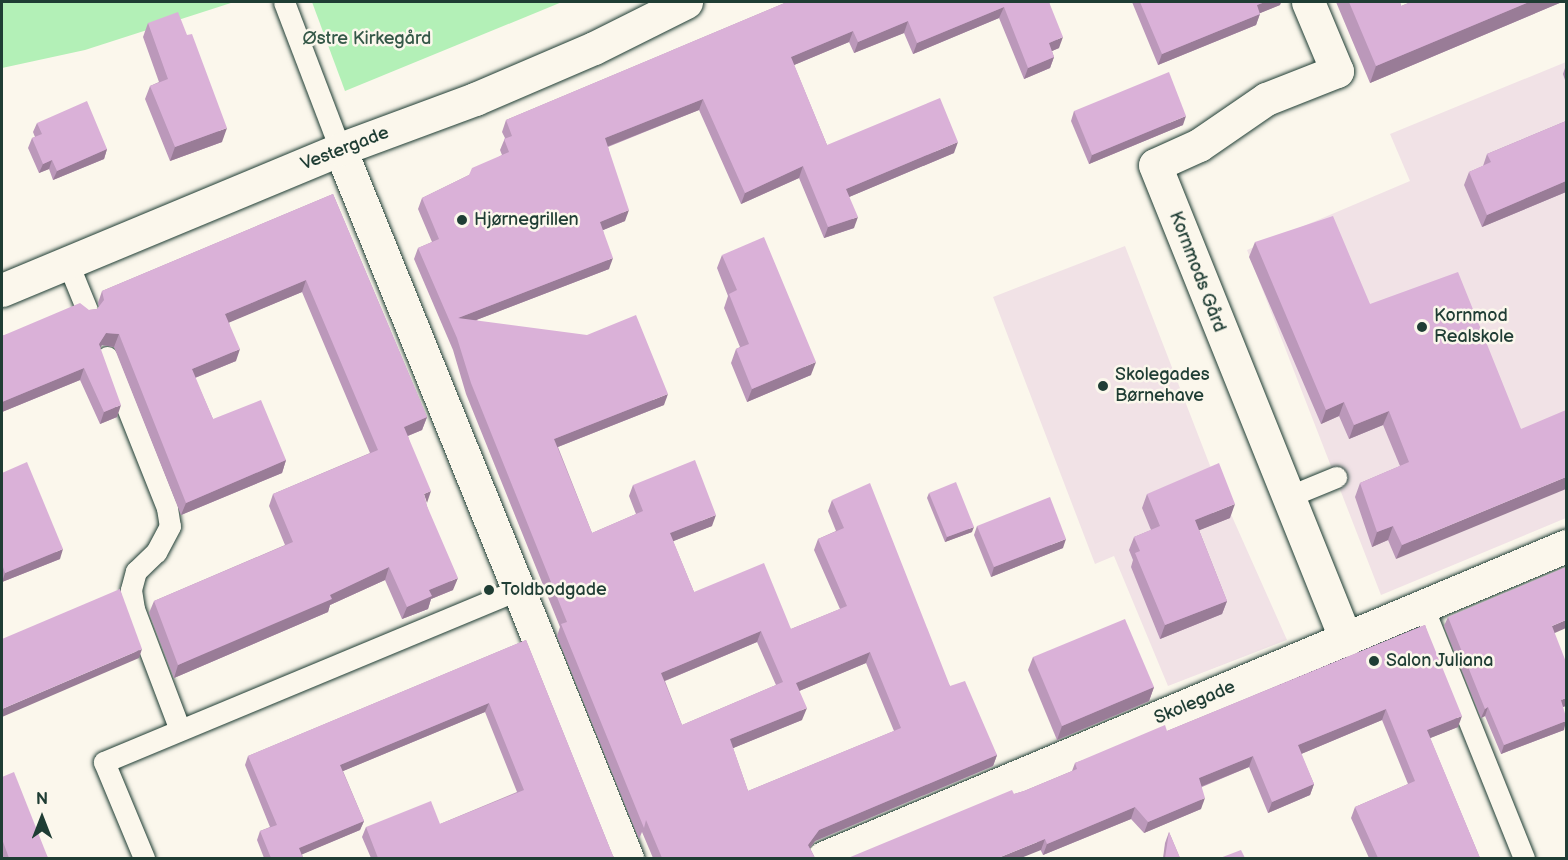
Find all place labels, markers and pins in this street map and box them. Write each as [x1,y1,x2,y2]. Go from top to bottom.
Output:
place label: Hjørnegrillen [474,209,579,231]
marker: Hjørnegrillen [455,213,469,227]
place label: Kornmod Realskole [1434,306,1514,348]
marker: Kornmod Realskole [1415,320,1429,334]
place label: Skolegades Børnehave [1115,365,1210,407]
marker: Skolegades Børnehave [1096,379,1110,393]
place label: Toldbodgade [501,579,607,601]
marker: Toldbodgade [482,583,496,597]
place label: Salon Juliana [1386,650,1494,672]
marker: Salon Juliana [1367,654,1381,668]

